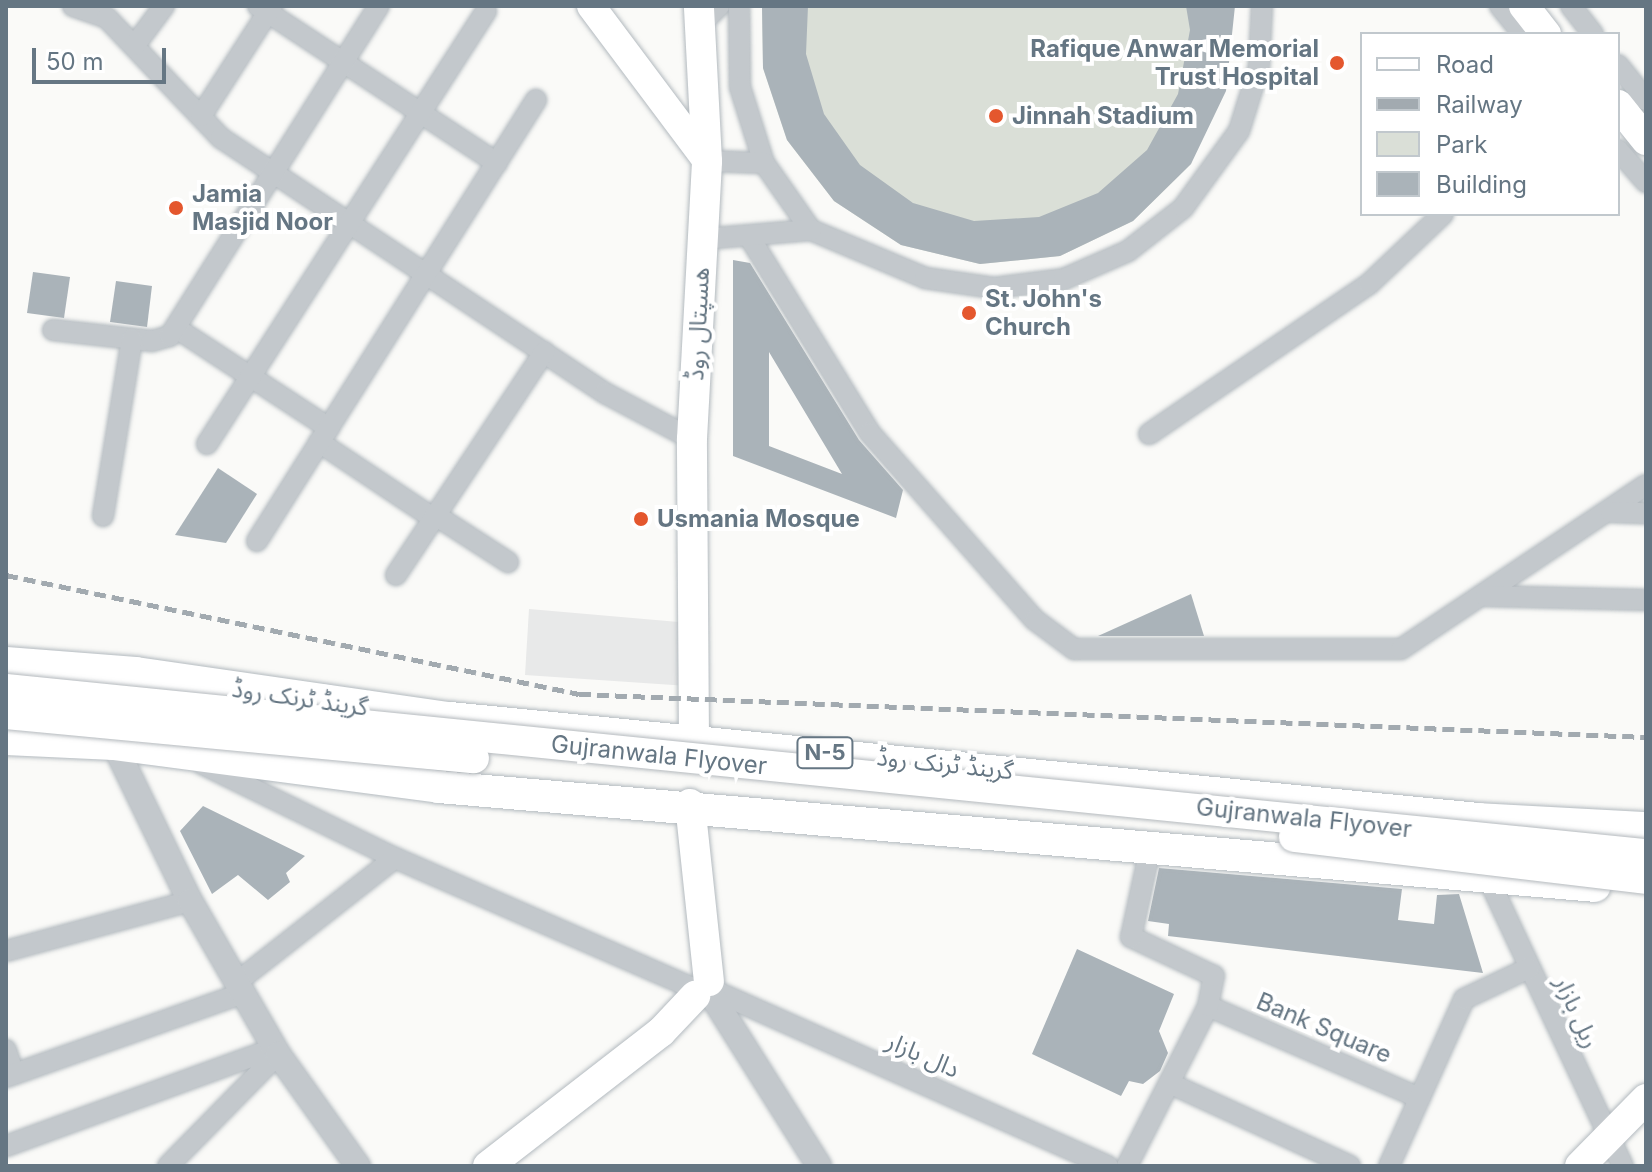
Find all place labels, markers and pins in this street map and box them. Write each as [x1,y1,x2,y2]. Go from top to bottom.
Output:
place label: Rafique Anwar Memorial Trust Hospital [1030,35,1319,91]
marker: Rafique Anwar Memorial Trust Hospital [1326,52,1348,74]
place label: Jinnah Stadium [1012,102,1194,130]
marker: Jinnah Stadium [987,107,1005,125]
place label: Jamia Masjid Noor [192,180,333,236]
marker: Jamia Masjid Noor [167,199,185,217]
place label: St. John's Church [985,285,1103,341]
marker: St. John's Church [960,304,978,322]
place label: Usmania Mosque [657,505,860,533]
marker: Usmania Mosque [632,510,650,528]

